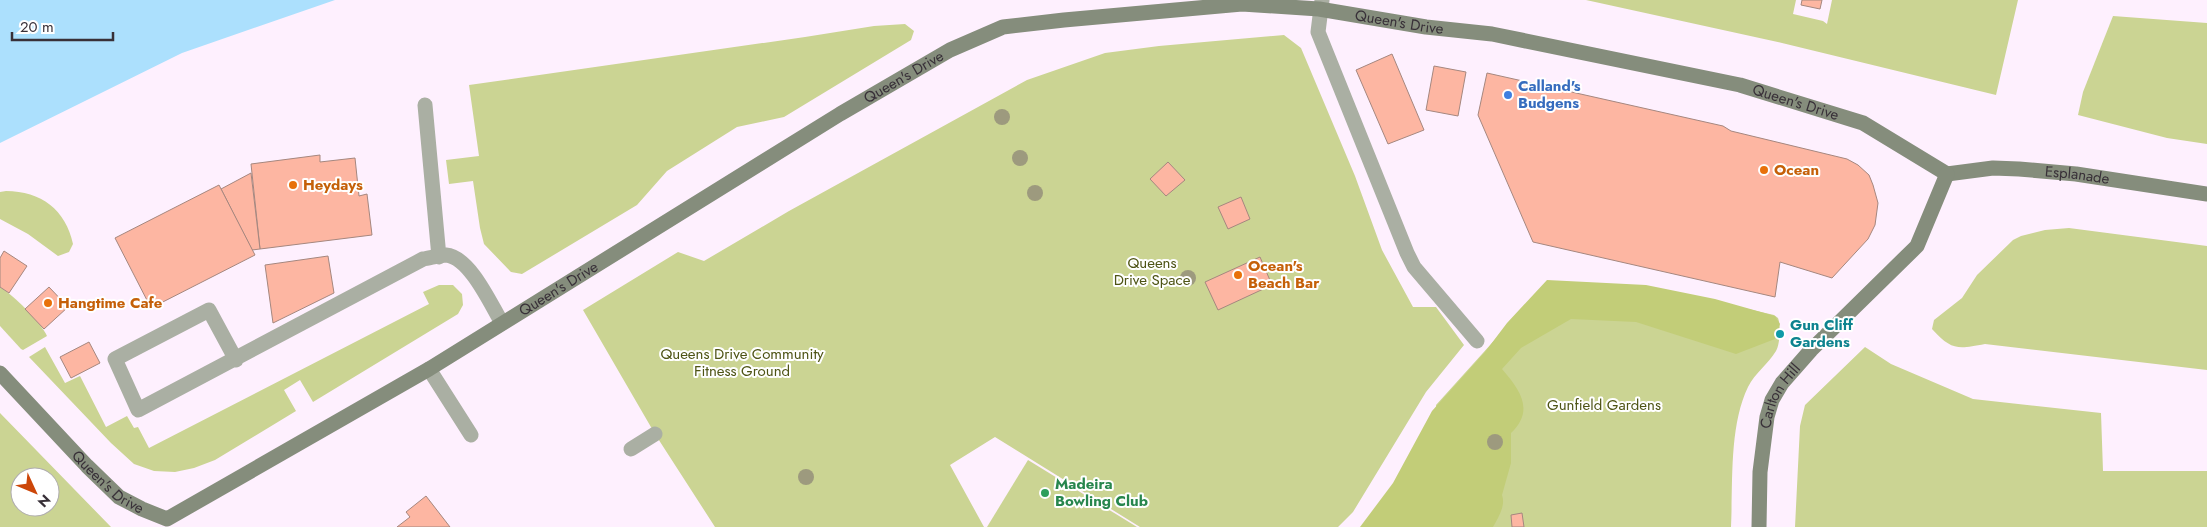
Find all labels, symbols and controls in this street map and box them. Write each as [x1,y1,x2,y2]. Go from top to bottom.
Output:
street label: Queen's Drive [1353,4,1445,40]
scale bar [12,10,114,42]
text: 20 m [20,16,54,38]
street label: Queen's Drive [859,45,948,109]
place label: Calland's Budgens [1518,75,1581,114]
street label: Queen's Drive [1750,78,1842,126]
marker: Calland's Budgens [1502,89,1514,101]
place label: Ocean [1774,159,1819,181]
street label: Esplanade [2044,160,2111,190]
marker: Ocean [1758,164,1770,176]
place label: Heydays [303,174,363,196]
marker: Heydays [287,179,299,191]
park label: Queens Drive Space [1114,252,1191,291]
place label: Ocean's Beach Bar [1248,255,1320,294]
street label: Queen's Drive [515,256,602,322]
marker: Ocean's Beach Bar [1232,269,1244,281]
place label: Hangtime Cafe [58,292,163,314]
marker: Hangtime Cafe [42,297,54,309]
place label: Gun Cliff Gardens [1790,314,1854,353]
marker: Gun Cliff Gardens [1774,328,1786,340]
park label: Queens Drive Community Fitness Ground [660,343,824,382]
street label: Carlton Hill [1755,358,1805,430]
park label: Gunfield Gardens [1547,394,1661,416]
street label: Queen's Drive [67,445,148,519]
north arrow [10,467,60,517]
place label: Madeira Bowling Club [1055,473,1148,512]
marker: Madeira Bowling Club [1039,487,1051,499]
text: N [33,490,55,512]

